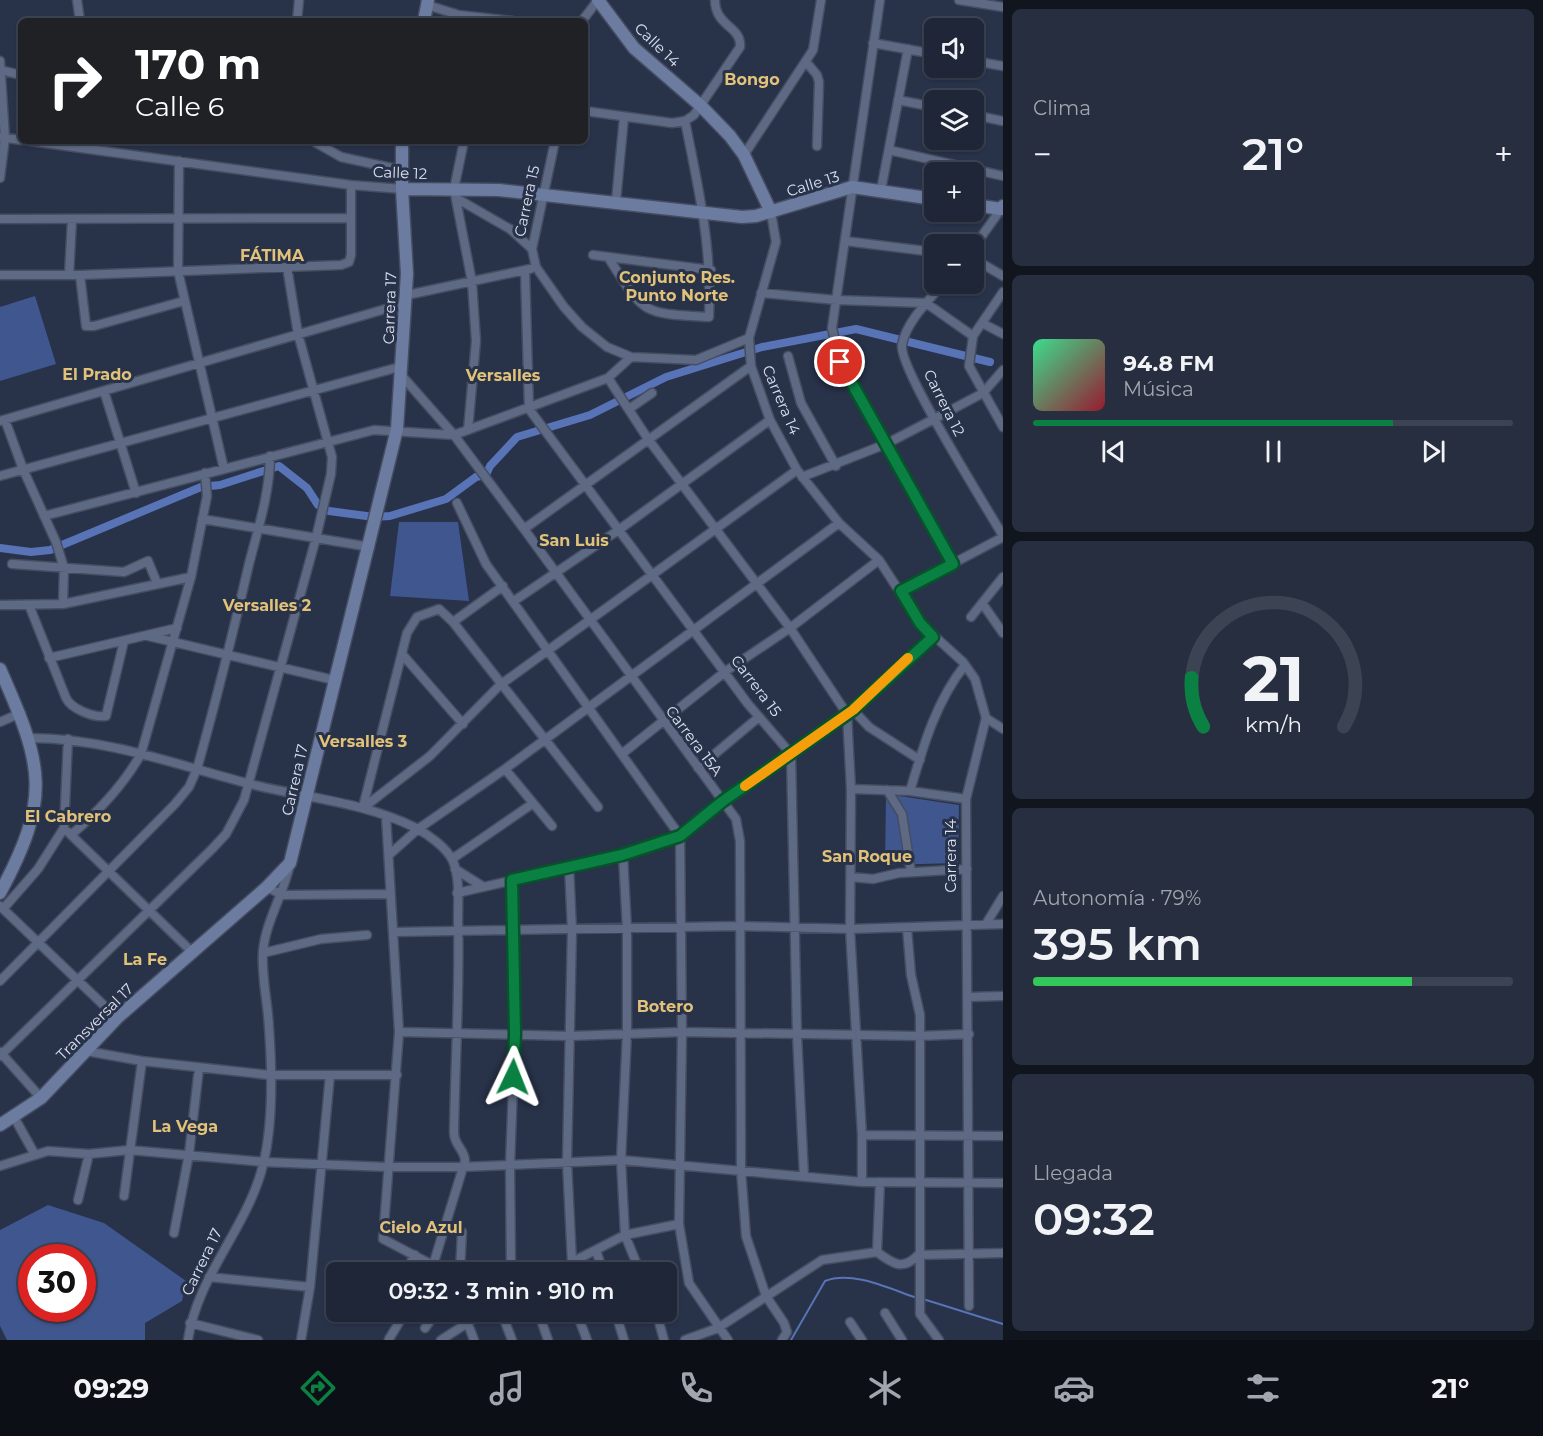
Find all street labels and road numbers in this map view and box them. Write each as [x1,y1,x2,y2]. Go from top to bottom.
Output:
street label: Calle 14 [631,18,684,71]
street label: Calle 12 [373,162,428,183]
street label: Carrera 15 [510,164,543,238]
street label: Calle 13 [784,166,842,201]
street label: Carrera 17 [379,271,400,345]
street label: Carrera 14 [758,362,805,437]
street label: Carrera 12 [920,366,969,439]
street label: Carrera 15 [727,651,786,720]
street label: Carrera 15A [662,702,727,780]
street label: Carrera 17 [277,742,312,817]
street label: Carrera 14 [941,819,960,893]
street label: Transversal 17 [52,979,137,1064]
street label: Carrera 17 [177,1225,226,1299]

